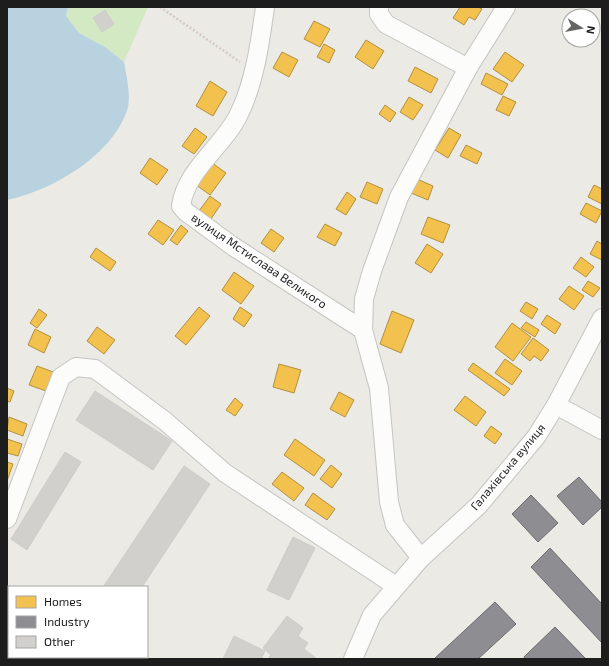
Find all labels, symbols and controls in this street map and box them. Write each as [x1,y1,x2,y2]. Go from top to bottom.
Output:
north arrow [561,8,601,48]
text: N [584,25,598,35]
street label: вулиця Мстислава Великого [189,210,330,312]
street label: Галахівська вулиця [467,420,548,513]
legend [8,586,148,658]
text: Homes [44,594,82,608]
text: Industry [44,614,90,628]
text: Other [44,634,75,648]

